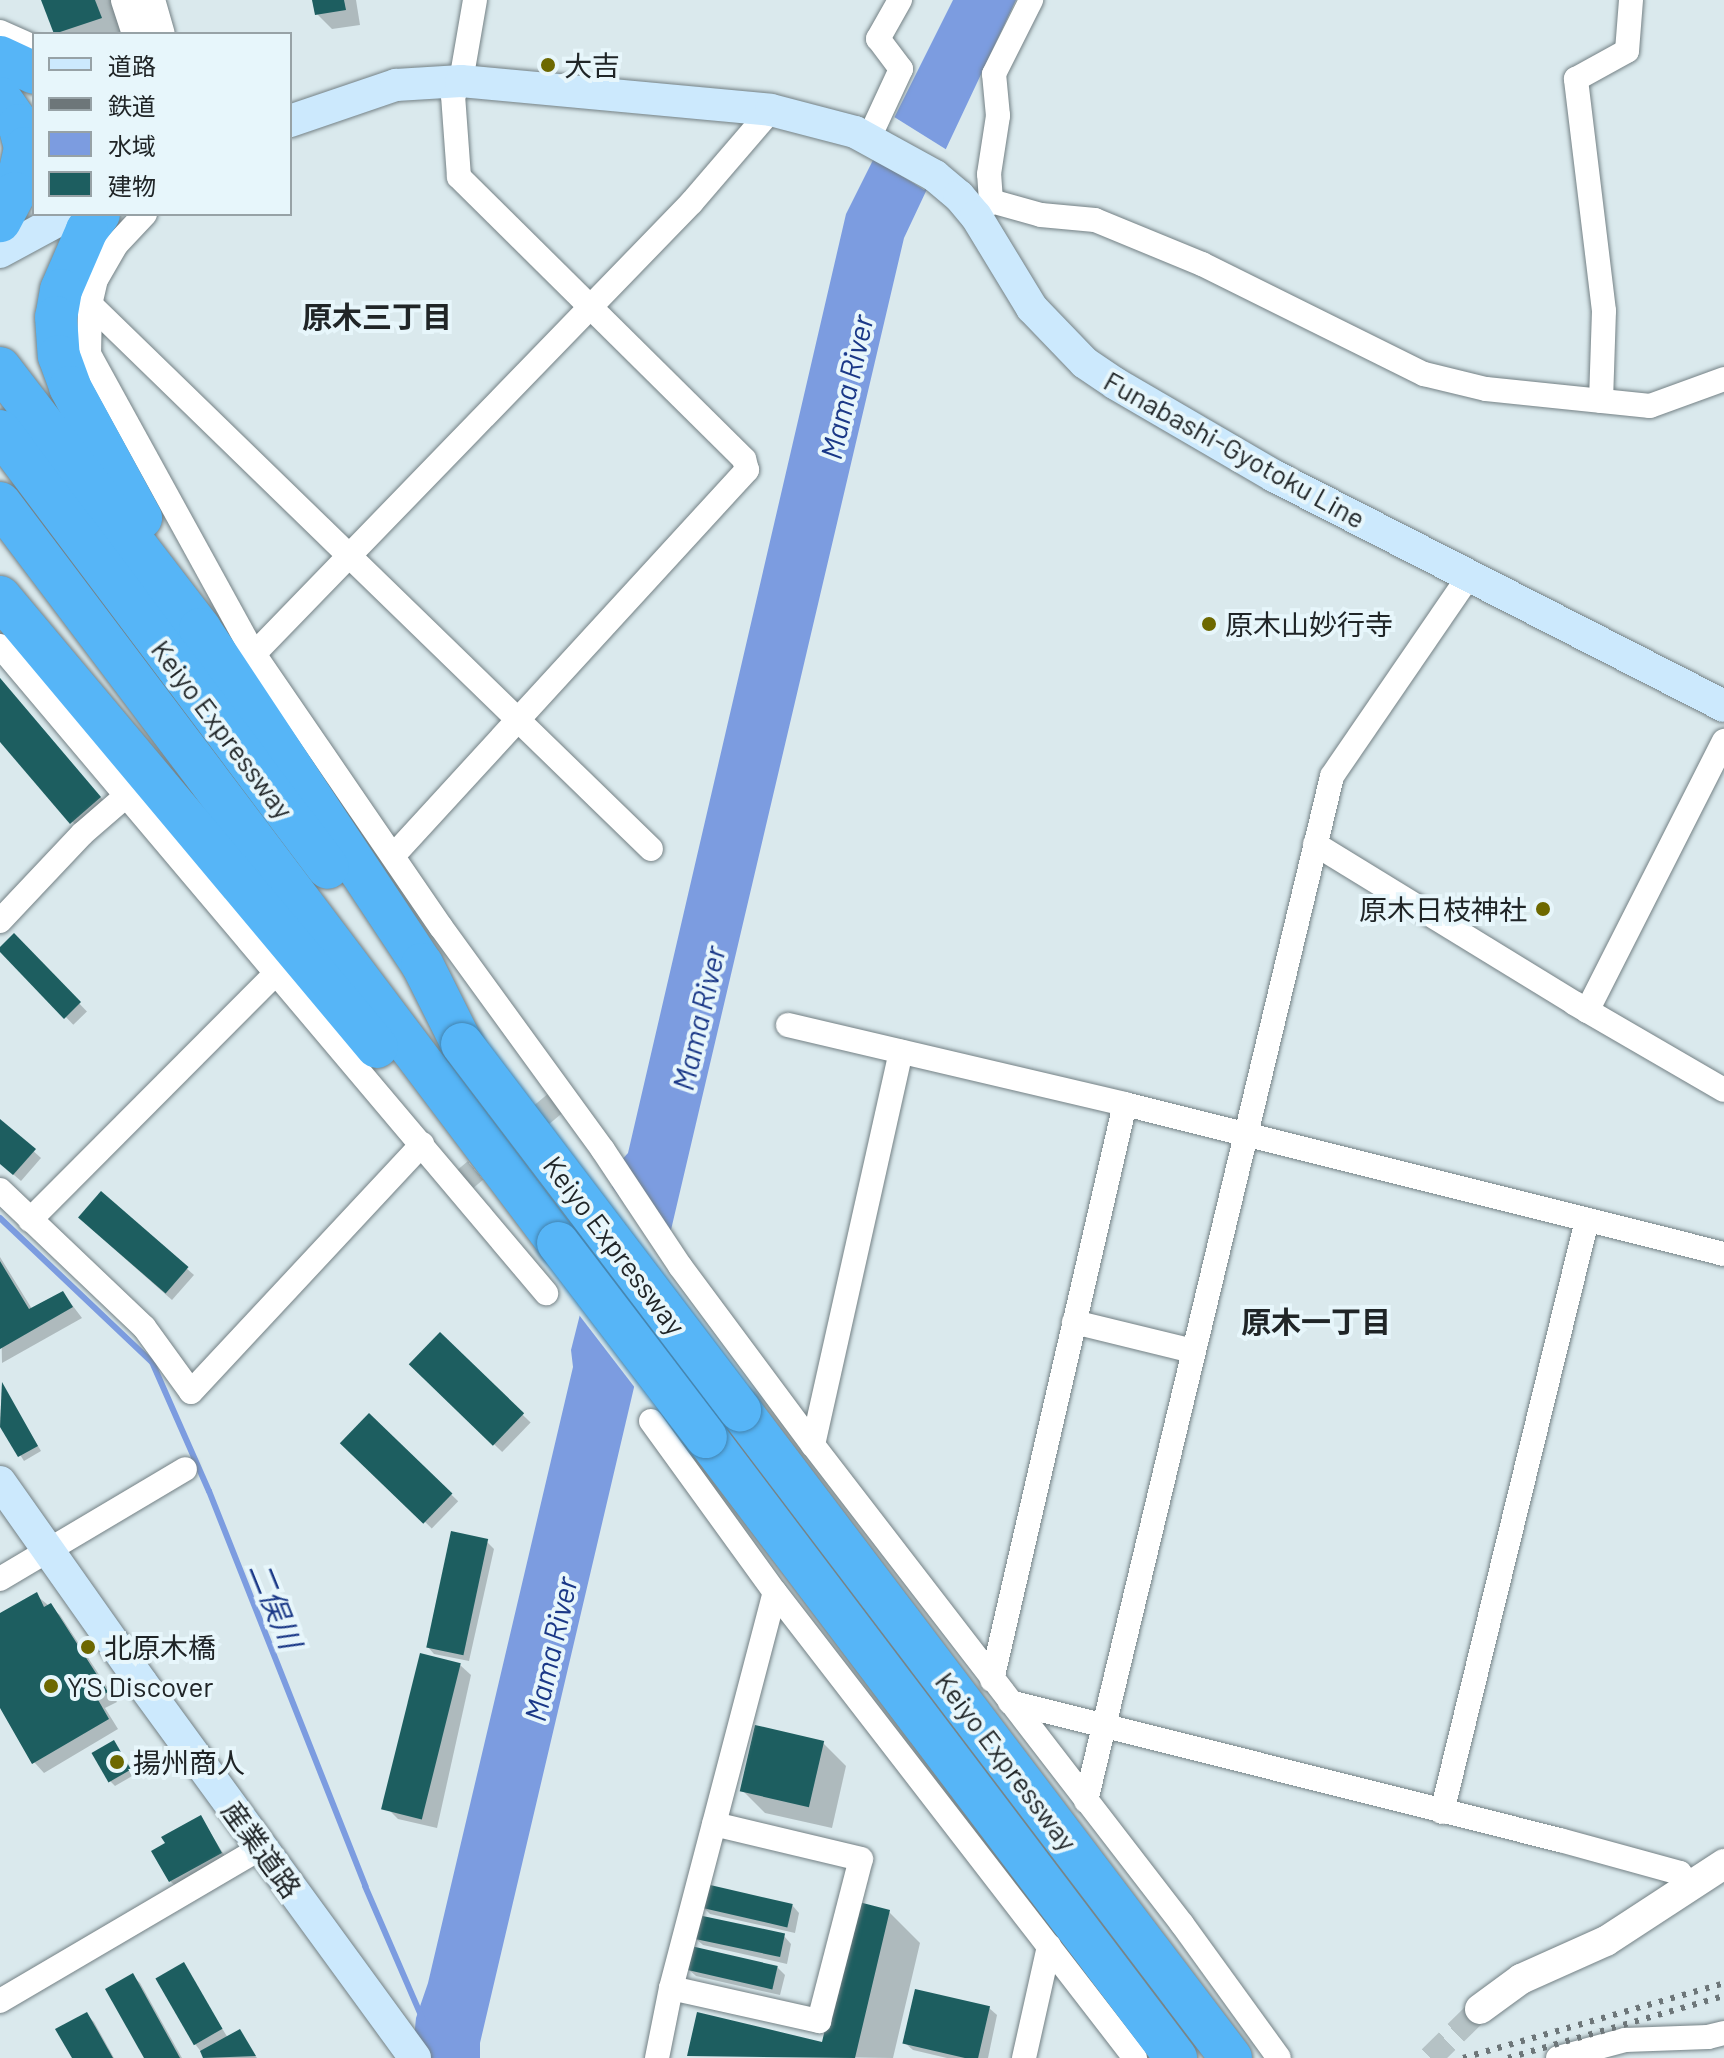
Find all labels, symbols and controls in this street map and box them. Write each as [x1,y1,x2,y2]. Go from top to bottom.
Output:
legend [32,32,292,216]
place label: 大吉 [564,48,620,82]
text: 道路 [108,51,156,80]
marker: 大吉 [539,56,557,74]
text: 鉄道 [108,91,156,120]
text: 水域 [108,131,156,160]
text: 建物 [108,171,156,200]
district label: 原木三丁目 [302,298,452,334]
water label: Mama River [812,311,880,463]
street label: Funabashi-Gyotoku Line [1099,363,1371,535]
place label: 原木山妙行寺 [1225,607,1393,641]
marker: 原木山妙行寺 [1200,615,1218,633]
street label: Keiyo Expressway [145,633,301,825]
place label: 原木日枝神社 [1359,892,1527,926]
marker: 原木日枝神社 [1534,900,1552,918]
water label: Mama River [664,942,732,1094]
street label: Keiyo Expressway [537,1149,693,1341]
district label: 原木一丁目 [1241,1303,1391,1339]
water label: 二俣川 [242,1557,310,1653]
water label: Mama River [516,1573,584,1725]
place label: 北原木橋 [104,1630,216,1664]
marker: 北原木橋 [79,1638,97,1656]
street label: Keiyo Expressway [929,1665,1085,1857]
place label: Y'S Discover [67,1669,214,1703]
marker: Y'S Discover [42,1677,60,1695]
place label: 揚州商人 [133,1745,245,1779]
marker: 揚州商人 [108,1753,126,1771]
street label: 産業道路 [215,1794,309,1904]

